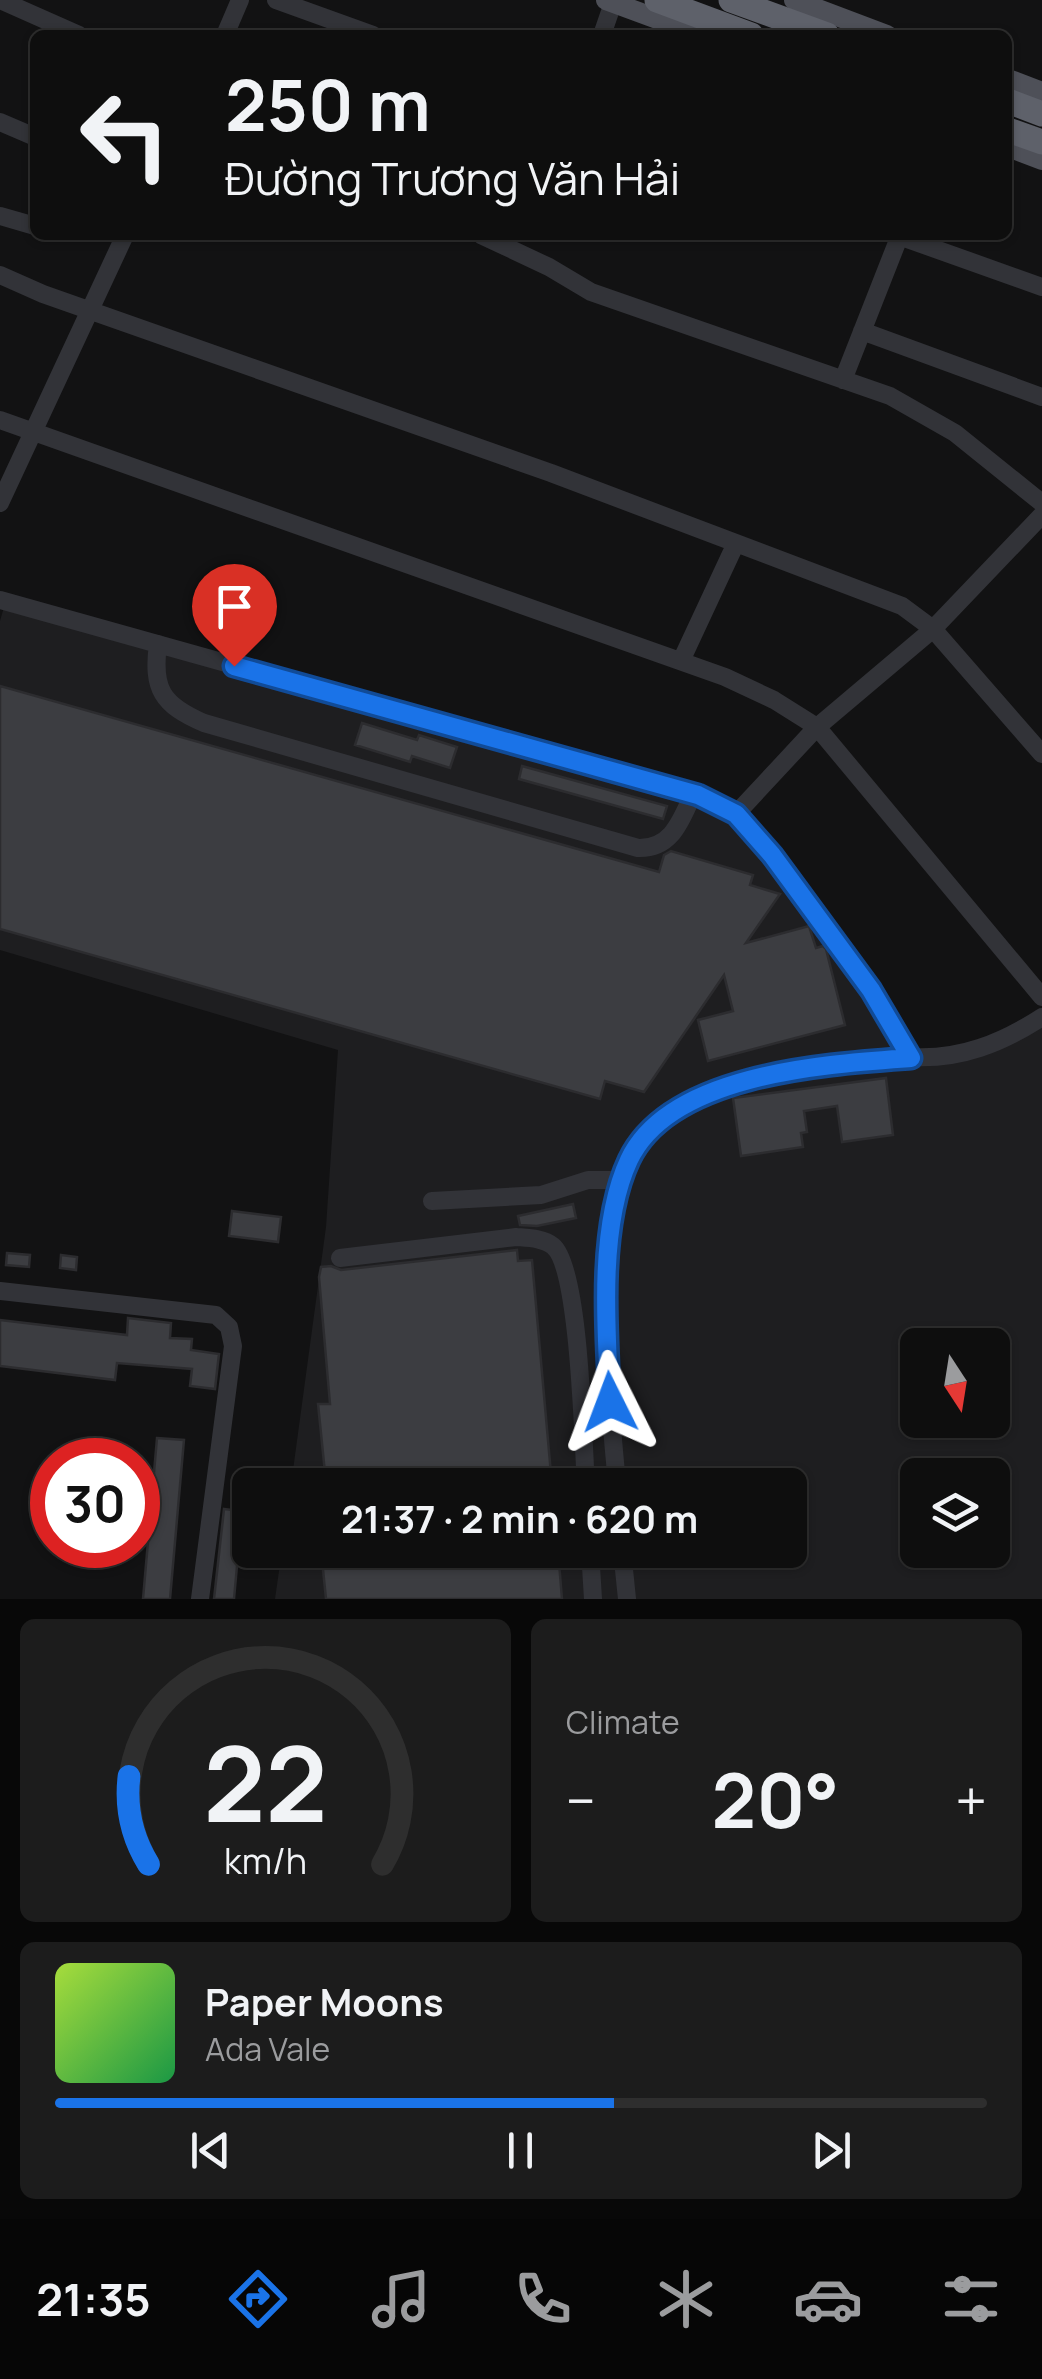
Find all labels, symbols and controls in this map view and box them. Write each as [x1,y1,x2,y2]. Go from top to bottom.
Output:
text: 250 m [225,56,431,152]
icon: left [60,70,190,200]
text: Đường Trương Văn Hải [225,147,680,209]
pin [192,564,277,667]
icon: arrive [207,579,262,634]
north arrow [900,1328,1010,1438]
map controls [900,1328,1010,1568]
position arrow [558,1350,662,1454]
speed limit sign: 30 [30,1438,160,1568]
button: layers [900,1458,1010,1568]
text: 21:37 · 2 min · 620 m [341,1492,698,1544]
text: Climate [566,1700,680,1744]
text: 22 [204,1711,327,1853]
text: 20° [712,1748,839,1851]
text: − [566,1762,596,1838]
text: + [955,1762,987,1838]
text: km/h [224,1836,307,1885]
text: Paper Moons [205,1975,444,2027]
text: Ada Vale [205,2027,330,2071]
icon: previous [183,2123,238,2178]
icon: pause [493,2123,548,2178]
icon: next [804,2123,859,2178]
icon: directions [223,2264,293,2334]
icon: music [366,2264,436,2334]
icon: phone [508,2264,578,2334]
icon: climate [651,2264,721,2334]
icon: car [793,2264,863,2334]
icon: filters [936,2264,1006,2334]
text: 21:35 [36,2268,151,2330]

